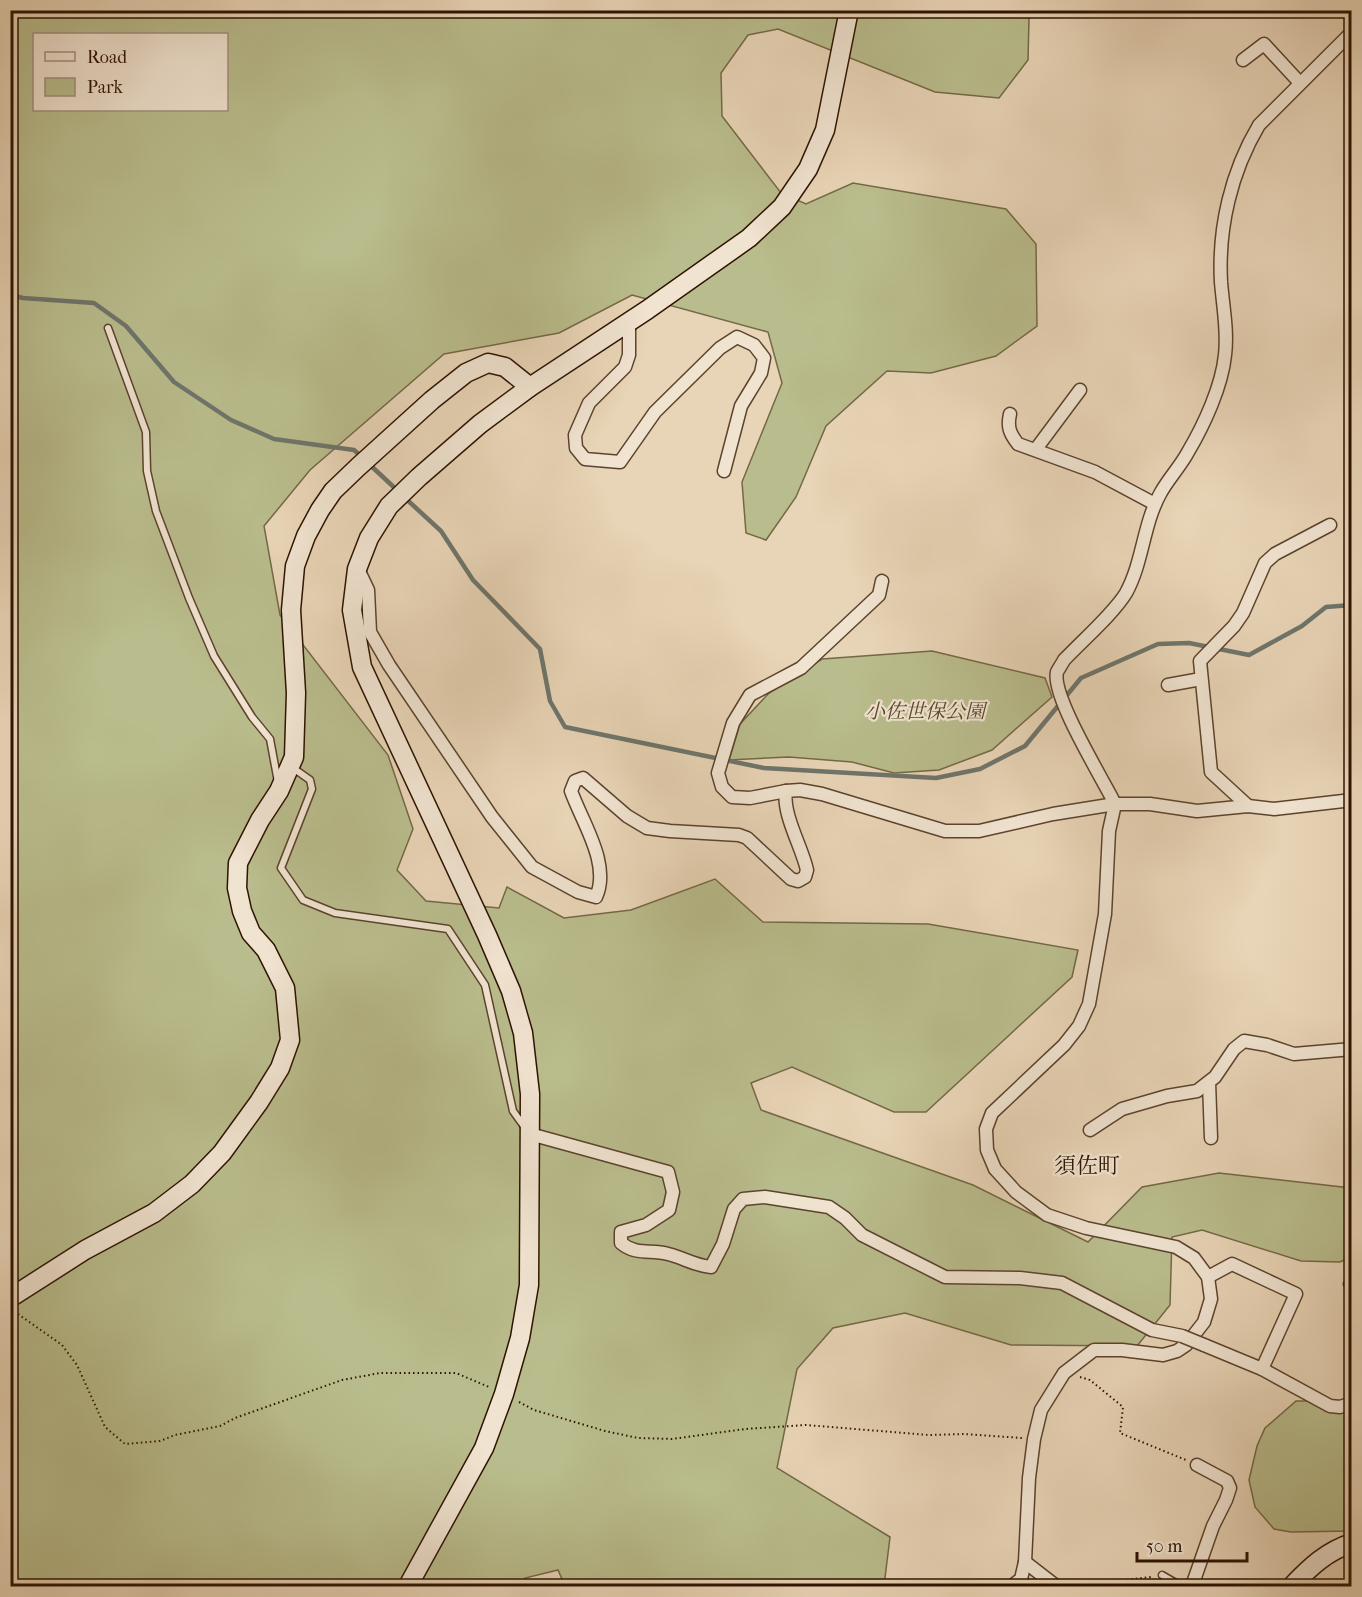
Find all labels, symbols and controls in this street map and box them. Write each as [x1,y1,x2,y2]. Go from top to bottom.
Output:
legend [33,33,228,111]
text: Road [87,47,127,68]
text: Park [87,77,124,98]
park label: 小佐世保公園 [865,700,988,723]
district label: 須佐町 [1054,1153,1120,1179]
scale bar [1137,1525,1246,1563]
text: 50 m [1146,1536,1183,1557]

